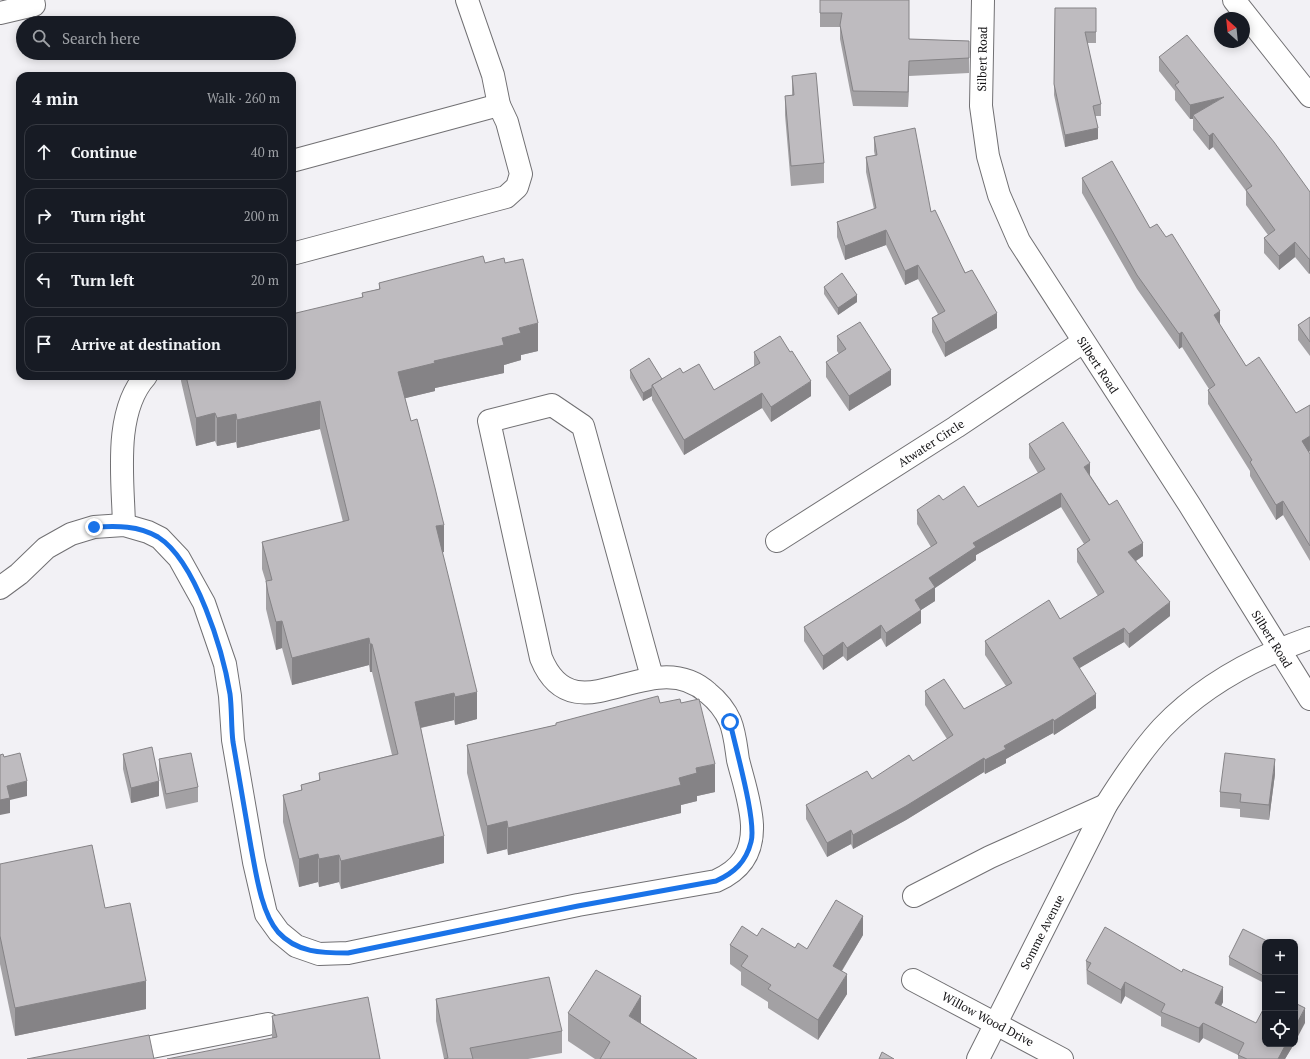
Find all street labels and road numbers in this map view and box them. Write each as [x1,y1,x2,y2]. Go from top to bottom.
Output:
street label: Silbert Road [974,26,990,92]
street label: Silbert Road [1074,334,1122,397]
street label: Atwater Circle [895,416,967,470]
street label: Silbert Road [1248,607,1296,671]
street label: Somme Avenue [1017,892,1067,972]
street label: Willow Wood Drive [939,988,1037,1050]

